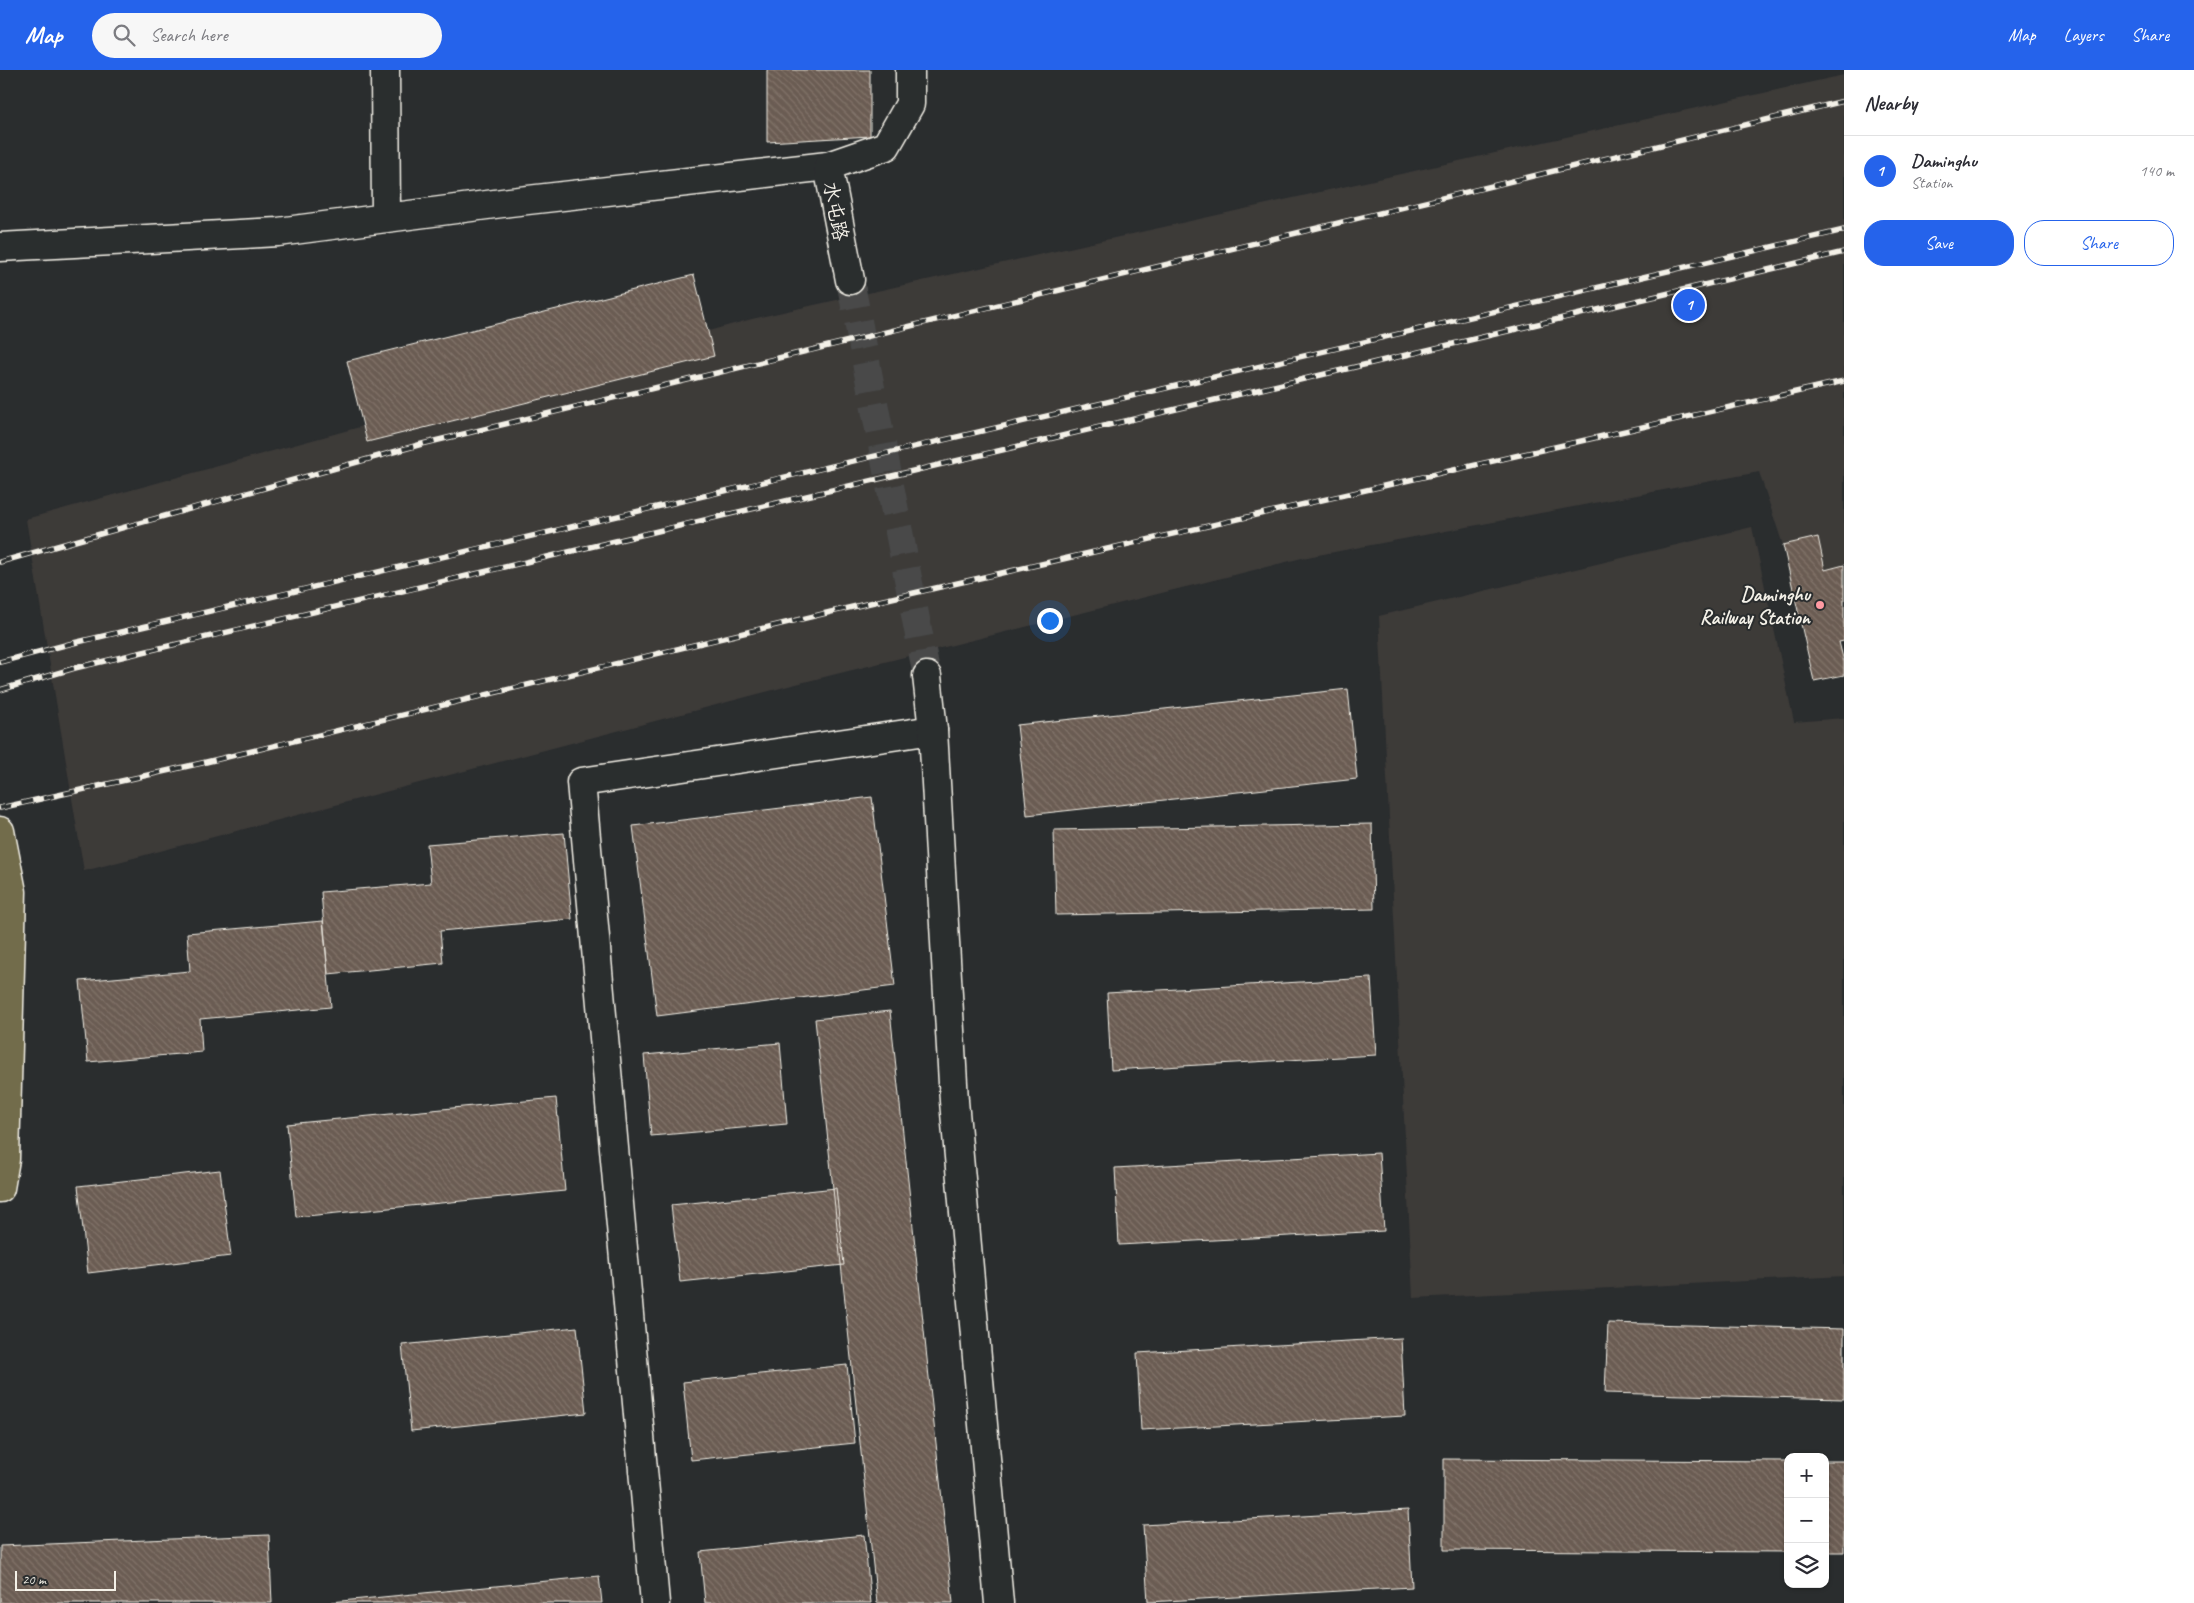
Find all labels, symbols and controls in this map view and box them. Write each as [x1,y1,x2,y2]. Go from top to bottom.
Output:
search box [92,13,442,58]
text: Map [25,20,62,50]
icon: search [110,21,138,49]
text: Search here [150,23,228,47]
text: Map [2008,24,2036,46]
text: Layers [2064,24,2103,46]
text: Share [2131,24,2169,46]
text: Nearby [1864,90,1917,116]
text: Daminghu [1911,149,1977,173]
text: 1 [1876,161,1884,181]
text: 140 m [2140,161,2174,181]
text: Station [1911,173,1953,193]
street label: 水屯路 [818,179,854,244]
button: Save [1864,220,2014,266]
button: Share [2024,220,2174,266]
pin: 1 [1673,286,1705,324]
place label: Daminghu Railway Station [1700,582,1812,630]
marker: Daminghu Railway Station [1814,599,1826,611]
your location [1037,608,1063,634]
map controls [1784,1453,1829,1588]
button: + [1784,1453,1829,1498]
button: − [1784,1498,1829,1543]
button: layers [1784,1543,1829,1588]
scale bar [15,1568,116,1591]
text: 20 m [22,1571,46,1588]

